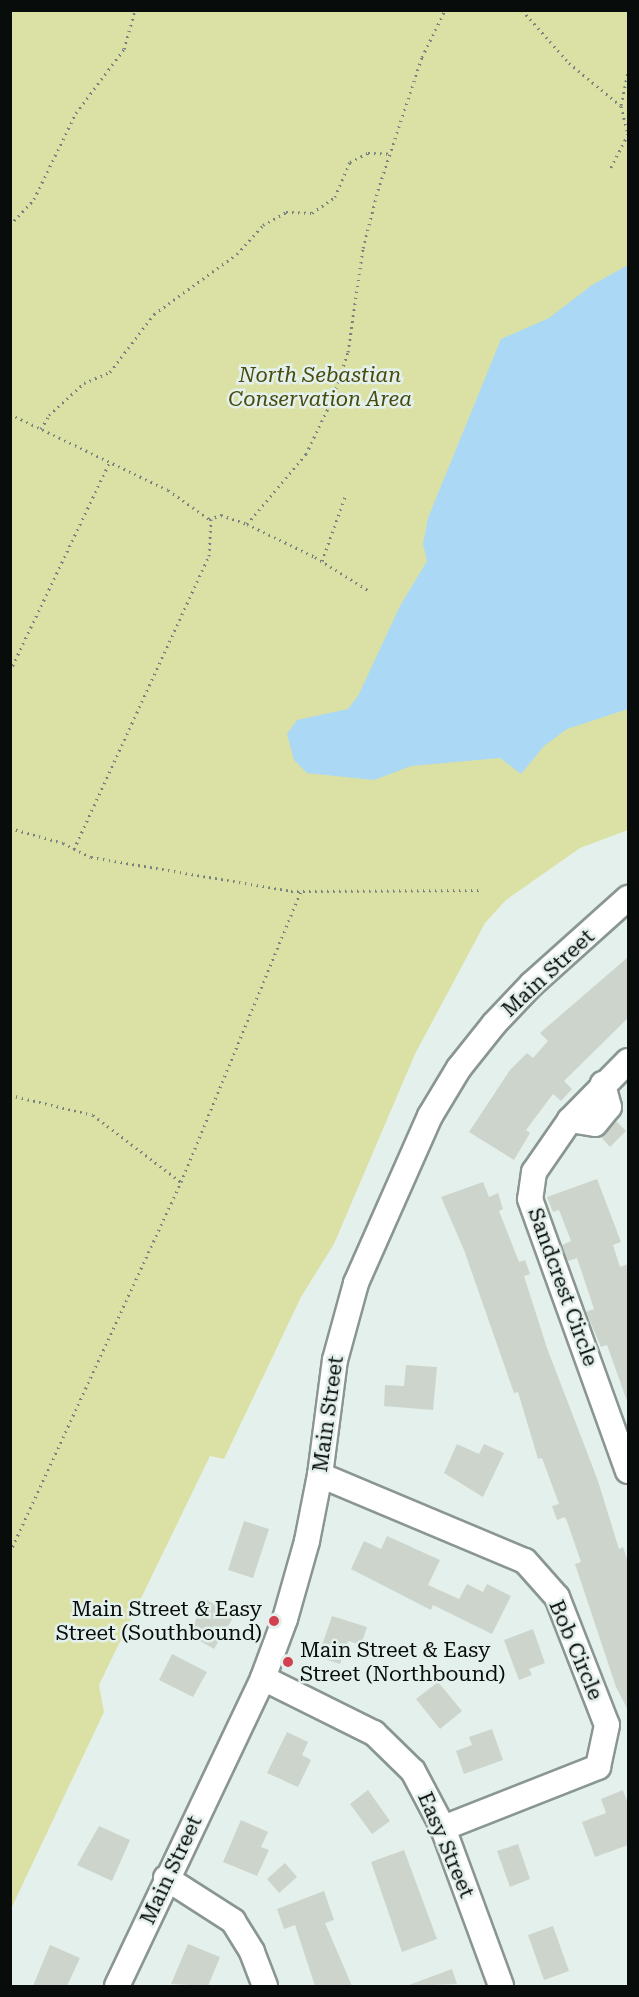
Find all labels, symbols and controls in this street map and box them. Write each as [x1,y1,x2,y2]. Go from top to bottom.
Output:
park label: North Sebastian Conservation Area [228,362,412,412]
street label: Main Street [497,924,599,1022]
street label: Sandcrest Circle [523,1204,603,1370]
street label: Main Street [307,1354,349,1474]
place label: Main Street & Easy Street (Southbound) [56,1596,262,1646]
street label: Bob Circle [544,1596,608,1704]
marker: Main Street & Easy Street (Southbound) [267,1614,281,1628]
place label: Main Street & Easy Street (Northbound) [300,1637,505,1687]
marker: Main Street & Easy Street (Northbound) [281,1655,295,1669]
street label: Easy Street [412,1788,480,1902]
street label: Main Street [135,1812,207,1928]

